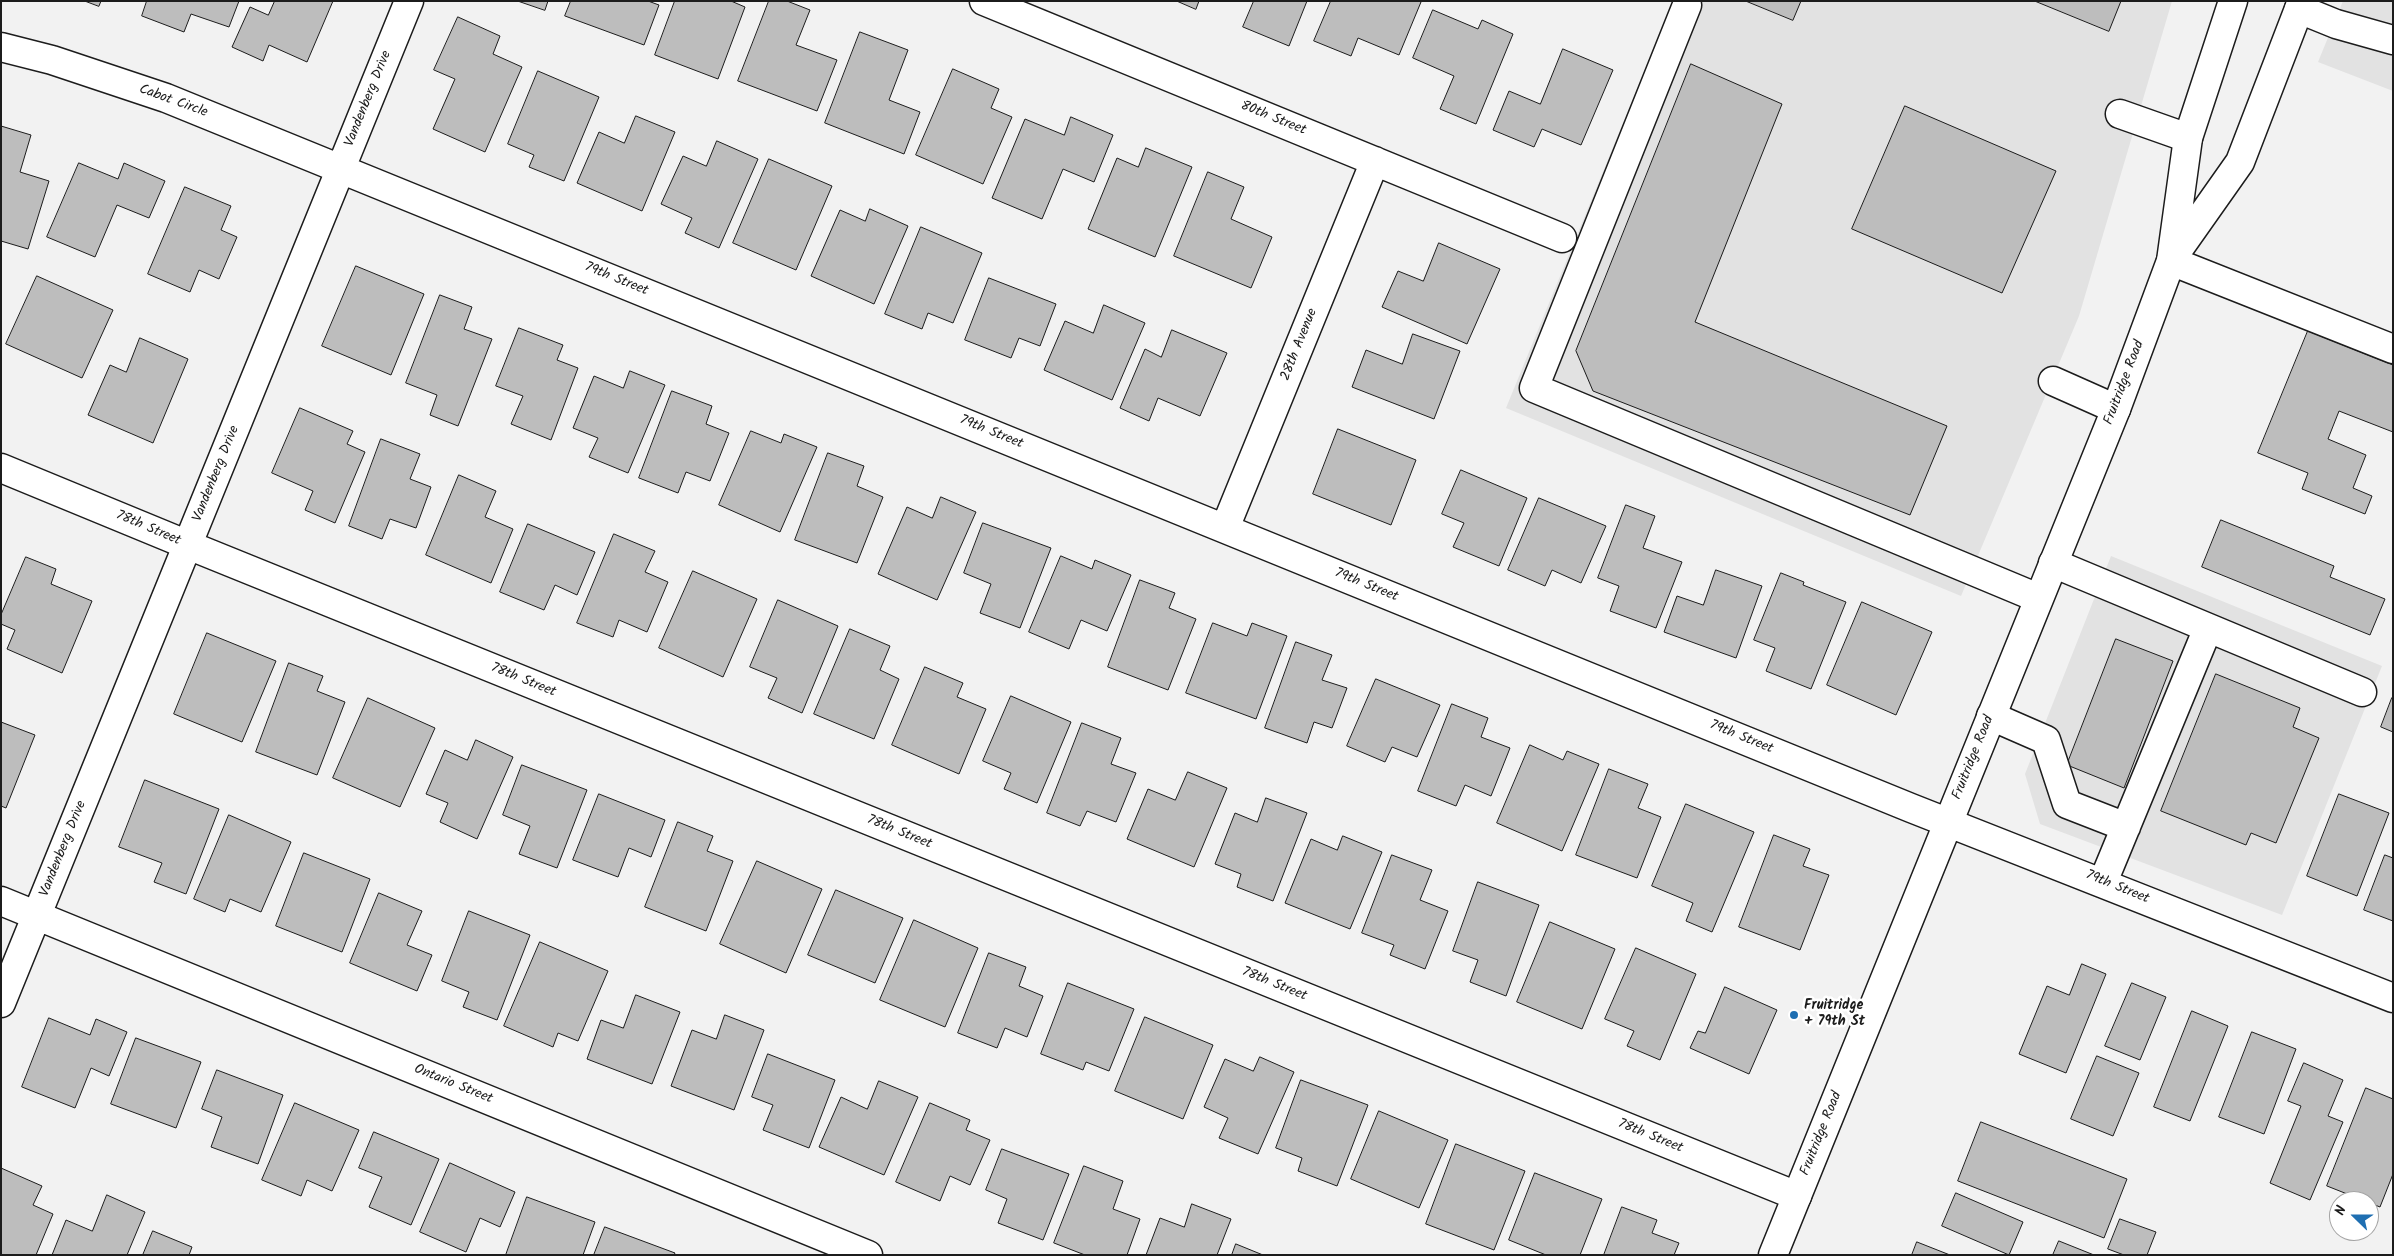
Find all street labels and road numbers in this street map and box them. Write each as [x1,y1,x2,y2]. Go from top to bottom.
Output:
street label: Vandenberg Drive [342,49,396,149]
street label: Cabot Circle [136,82,210,122]
street label: 80th Street [1238,98,1308,140]
street label: 79th Street [582,260,650,300]
street label: 28th Avenue [1278,306,1322,384]
street label: Fruitridge Road [2101,338,2149,428]
street label: 79th Street [957,413,1025,453]
street label: Vandenberg Drive [190,424,244,524]
street label: 78th Street [113,508,183,550]
street label: 79th Street [1332,566,1400,606]
street label: 78th Street [488,660,558,702]
street label: Fruitridge Road [1950,714,1998,802]
street label: 79th Street [1707,718,1775,758]
street label: Vandenberg Drive [37,799,91,899]
street label: 78th Street [864,812,934,854]
street label: 79th Street [2083,868,2151,908]
street label: 78th Street [1239,964,1309,1006]
street label: Ontario Street [411,1062,495,1108]
street label: Fruitridge Road [1798,1090,1846,1178]
street label: 78th Street [1615,1116,1685,1158]

